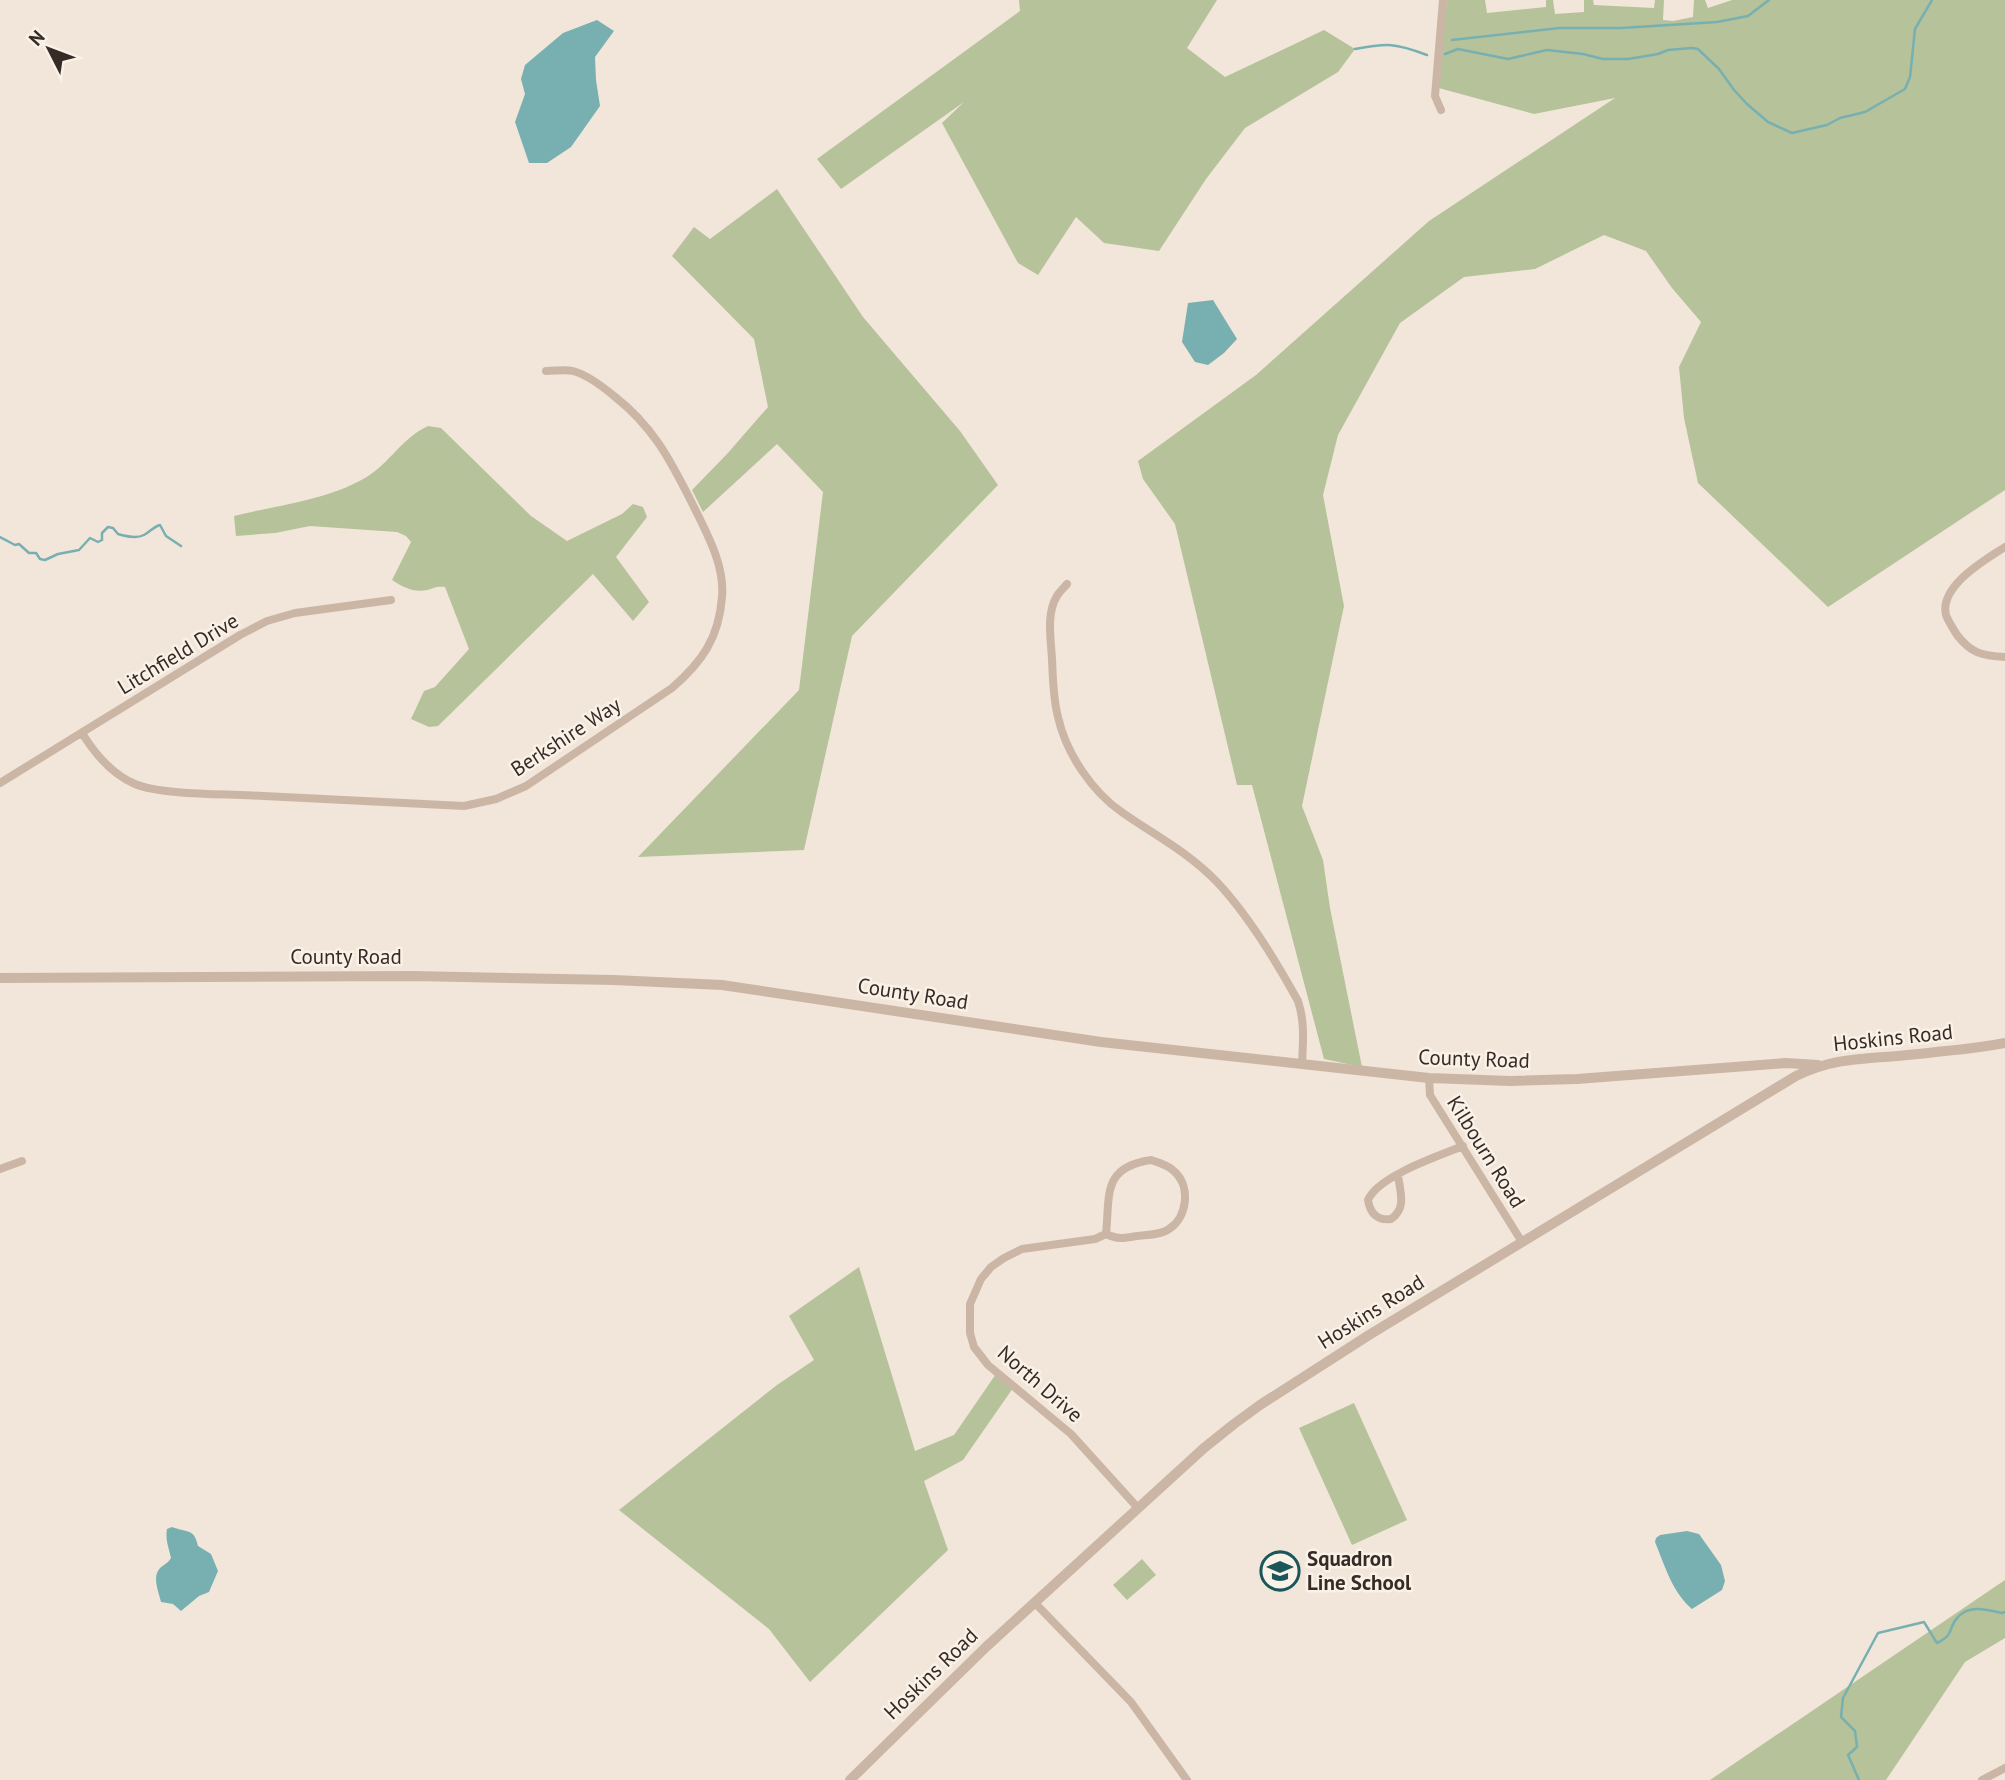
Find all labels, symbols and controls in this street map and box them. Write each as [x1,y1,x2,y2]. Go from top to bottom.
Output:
north arrow [14,14,84,84]
text: N [23,25,49,50]
street label: Litchfield Drive [112,607,243,700]
street label: Berkshire Way [506,691,626,782]
street label: County Road [290,943,402,970]
street label: County Road [856,971,970,1016]
street label: Hoskins Road [1832,1018,1954,1057]
street label: County Road [1418,1043,1530,1074]
street label: Kilbourn Road [1441,1091,1532,1213]
street label: Hoskins Road [1313,1268,1429,1355]
street label: North Drive [992,1339,1089,1428]
place label: Squadron Line School [1307,1545,1412,1596]
school or university icon: Squadron Line School [1259,1550,1301,1592]
street label: Hoskins Road [878,1622,983,1725]

